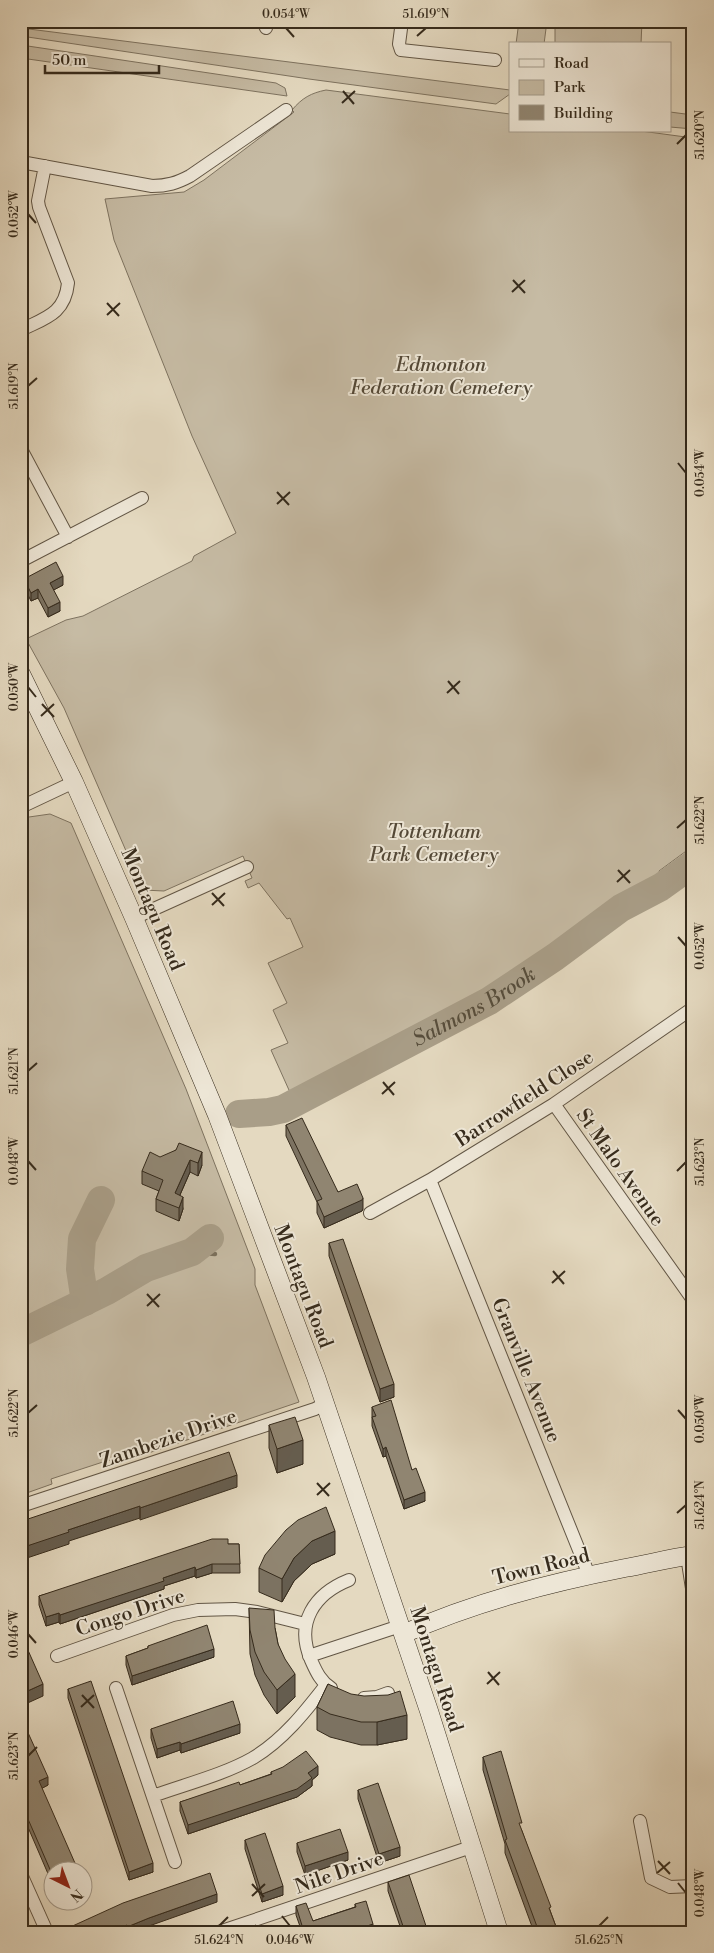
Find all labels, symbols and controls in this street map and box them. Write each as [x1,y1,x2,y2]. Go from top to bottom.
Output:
text: 0.054°W [262,7,311,22]
text: 51.619°N [403,7,450,22]
scale bar [45,42,159,74]
legend [509,42,672,132]
text: 50 m [52,51,86,70]
text: Road [554,54,589,73]
text: Park [554,78,586,97]
text: Building [553,104,613,123]
text: 51.620°N [693,110,708,160]
text: 0.052°W [7,189,22,238]
park label: Edmonton Federation Cemetery [350,353,533,401]
text: 51.619°N [7,362,22,409]
text: 0.054°W [693,448,708,497]
text: 0.050°W [7,662,22,711]
text: 51.622°N [693,795,708,844]
park label: Tottenham Park Cemetery [369,820,499,868]
street label: Montagu Road [115,845,189,975]
text: 0.052°W [693,921,708,970]
water label: Salmons Brook [408,962,541,1053]
street label: Barrowfield Close [450,1045,599,1154]
text: 51.621°N [7,1047,22,1095]
street label: St Malo Avenue [570,1104,669,1231]
text: 0.048°W [7,1136,22,1185]
text: 51.623°N [693,1138,708,1186]
street label: Montagu Road [268,1221,338,1353]
street label: Granville Avenue [485,1295,566,1447]
text: 51.622°N [7,1388,22,1437]
text: 0.050°W [693,1394,708,1443]
street label: Zambezie Drive [97,1404,240,1475]
text: 51.624°N [693,1480,708,1530]
street label: Town Road [490,1543,593,1592]
street label: Congo Drive [73,1584,188,1643]
street label: Montagu Road [404,1603,468,1736]
text: 0.046°W [7,1609,22,1658]
text: 51.623°N [7,1732,22,1780]
street label: Nile Drive [292,1847,387,1900]
north arrow [42,1860,92,1910]
text: 0.048°W [693,1868,708,1917]
text: N [66,1885,86,1905]
text: 51.624°N [194,1933,244,1948]
text: 0.046°W [266,1933,315,1948]
text: 51.625°N [575,1933,623,1948]

